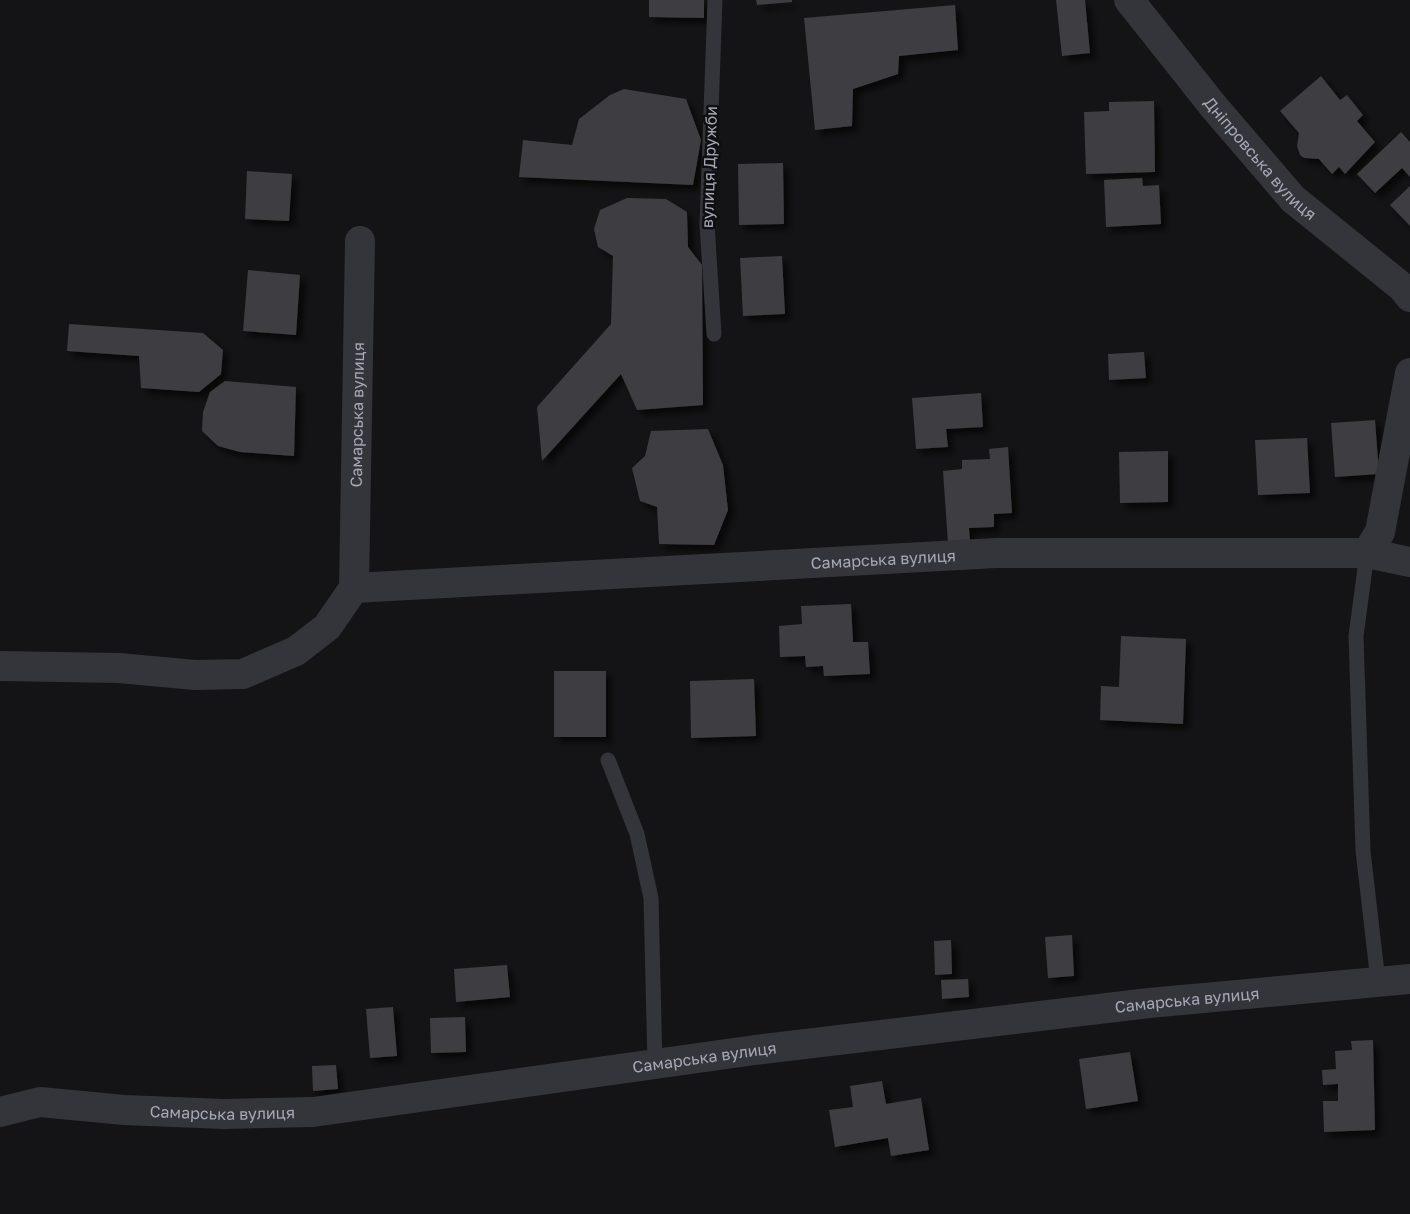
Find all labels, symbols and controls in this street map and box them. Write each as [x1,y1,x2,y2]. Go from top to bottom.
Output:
street label: Дніпровська вулиця [1200,93,1321,224]
street label: вулиця Дружби [697,106,721,228]
street label: Самарська вулиця [346,342,368,488]
street label: Самарська вулиця [810,545,956,573]
street label: Самарська вулиця [1114,983,1260,1017]
street label: Самарська вулиця [631,1038,778,1077]
street label: Самарська вулиця [149,1101,295,1124]

